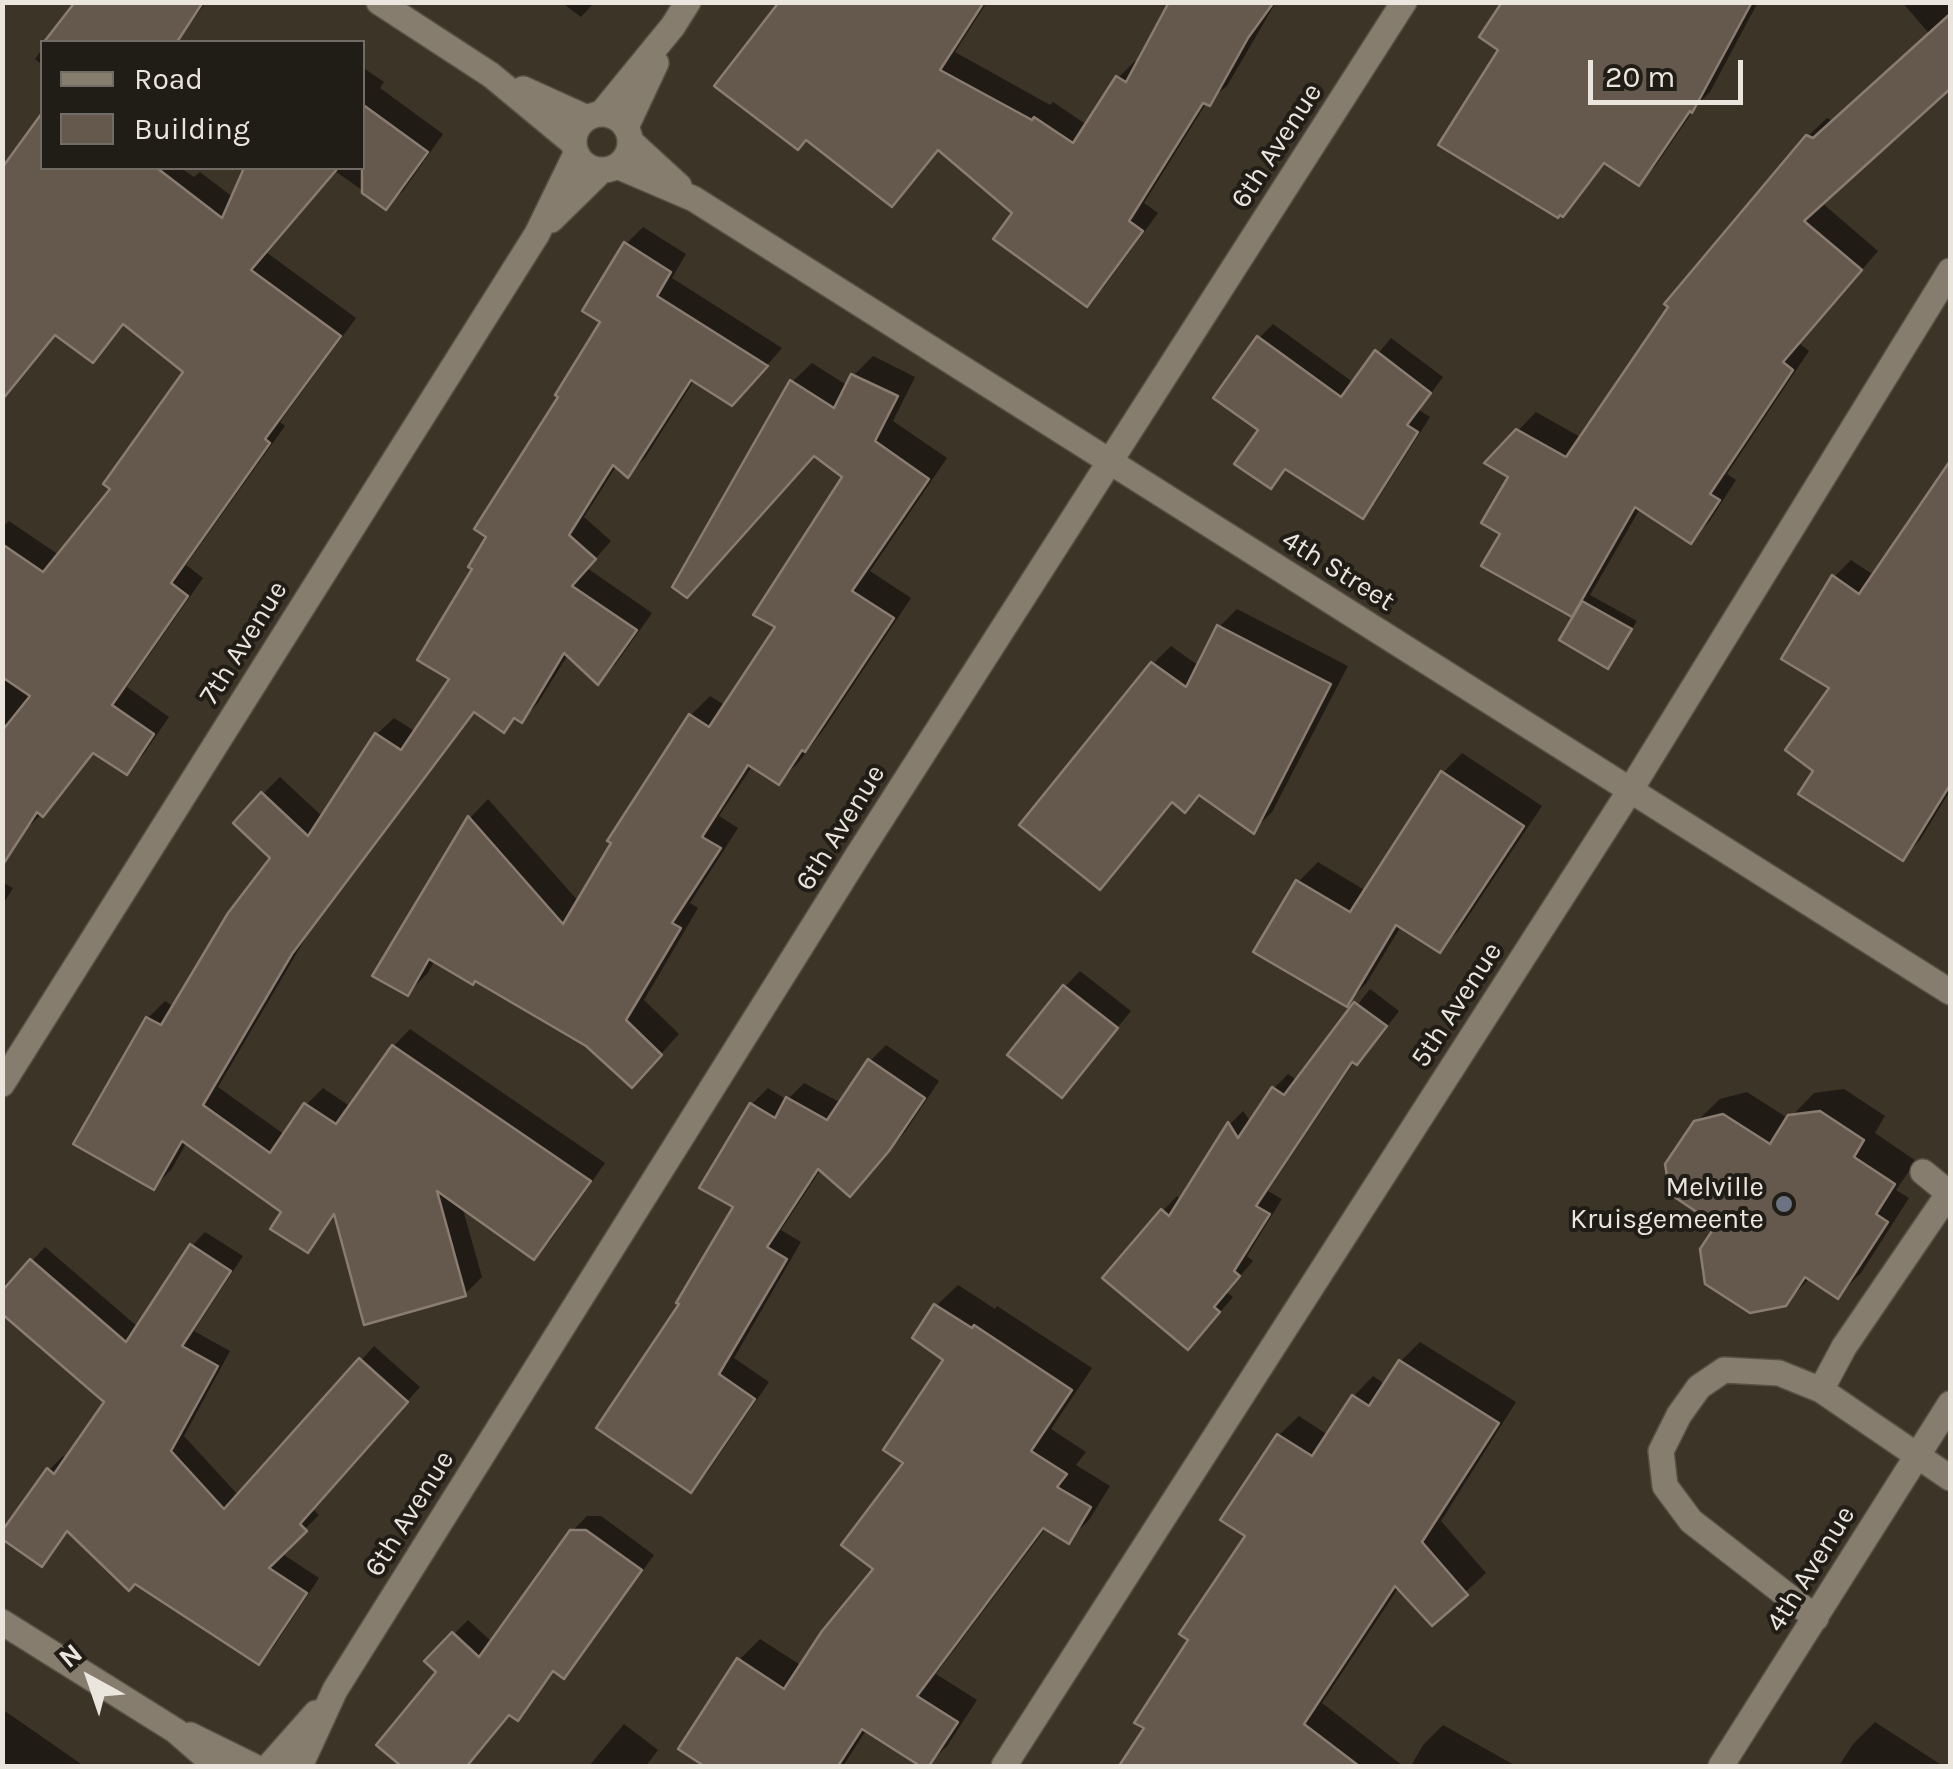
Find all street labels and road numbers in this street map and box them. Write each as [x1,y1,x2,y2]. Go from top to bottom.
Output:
street label: 6th Avenue [1224,77,1330,215]
street label: 4th Street [1275,523,1401,619]
street label: 7th Avenue [193,575,295,711]
street label: 6th Avenue [789,759,893,897]
street label: 5th Avenue [1404,936,1510,1074]
street label: 6th Avenue [358,1445,462,1583]
street label: 4th Avenue [1759,1500,1863,1638]

